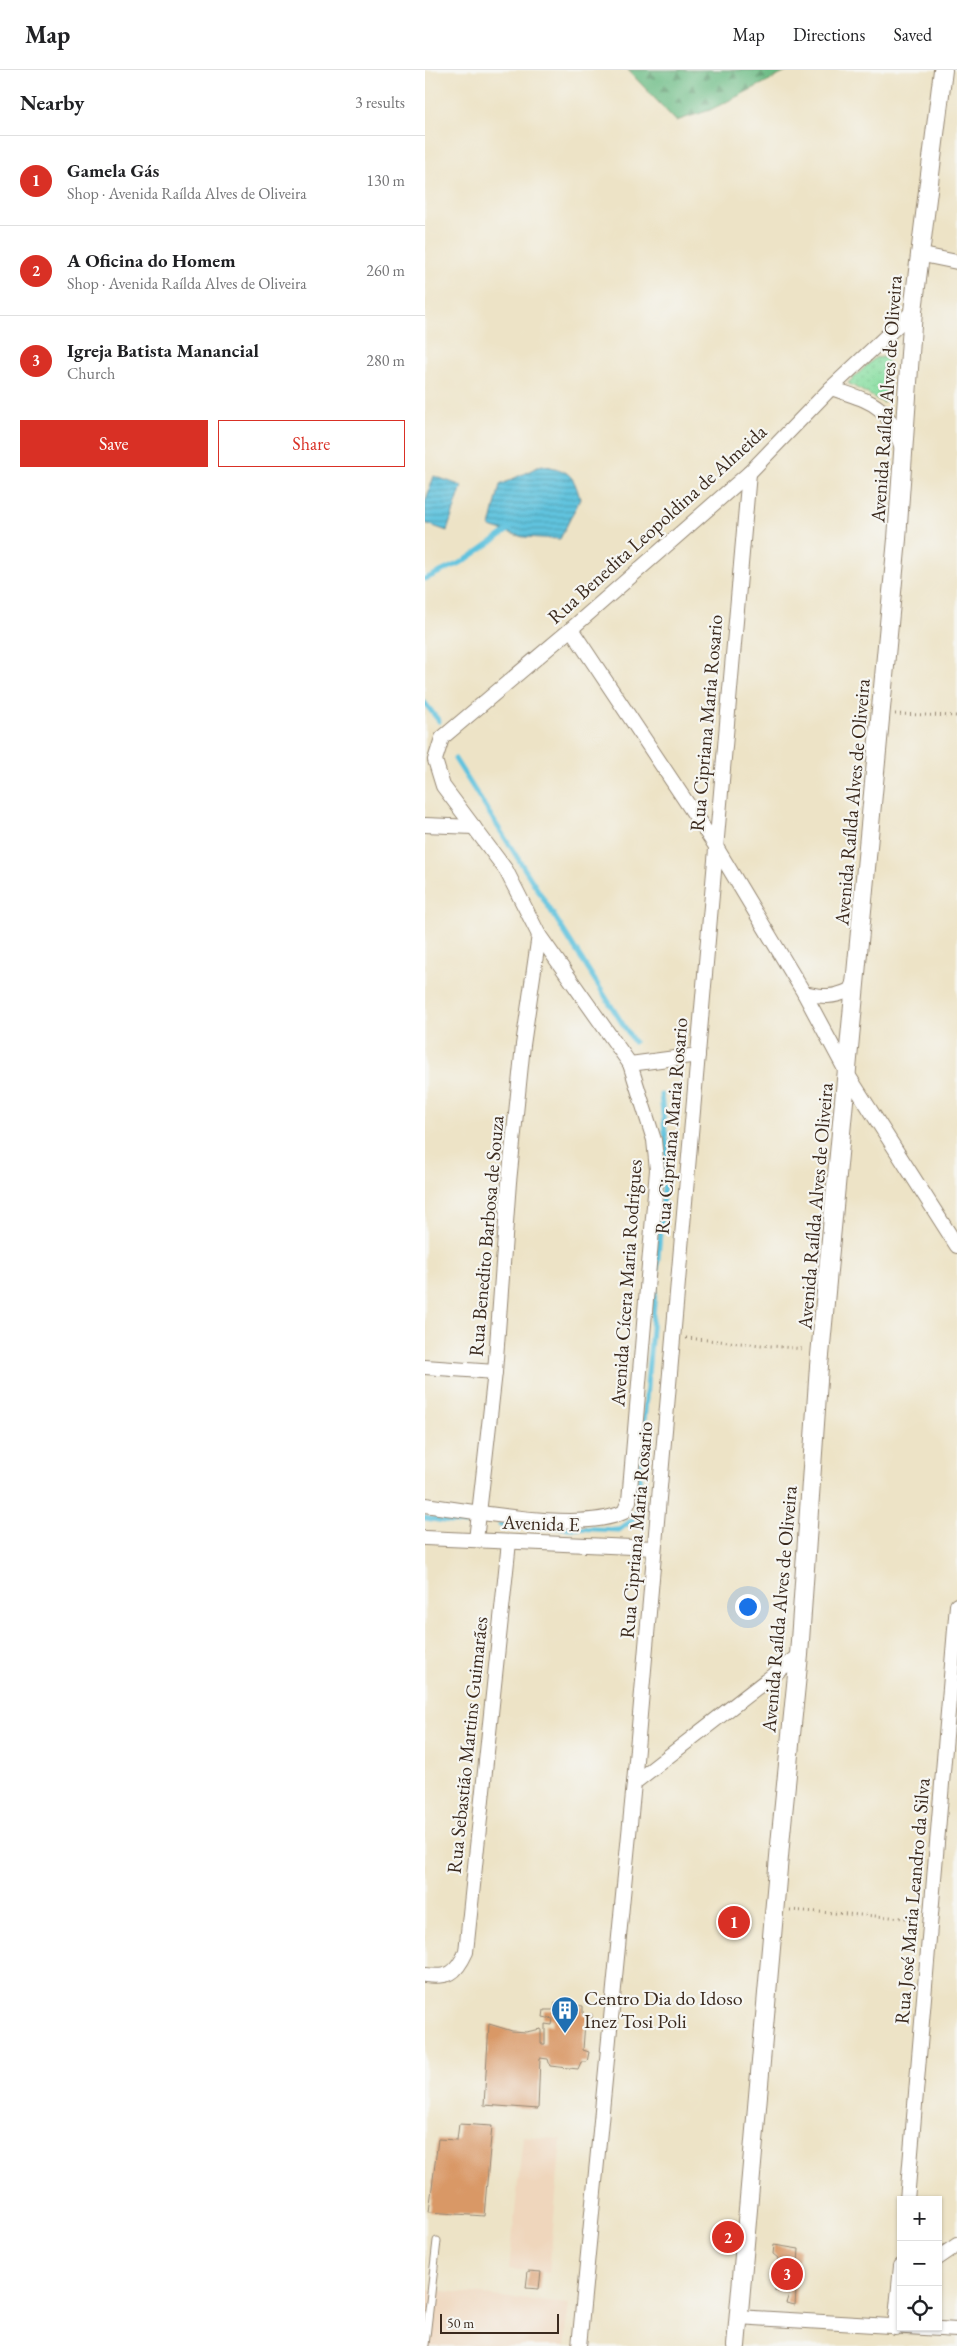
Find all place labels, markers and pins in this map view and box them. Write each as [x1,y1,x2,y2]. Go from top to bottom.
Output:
pin: 1 [718,1903,750,1941]
place label: Centro Dia do Idoso Inez Tosi Poli [584,1985,743,2034]
building icon: Centro Dia do Idoso Inez Tosi Poli [550,1995,580,2034]
pin: 2 [712,2218,744,2256]
pin: 3 [771,2255,803,2293]

